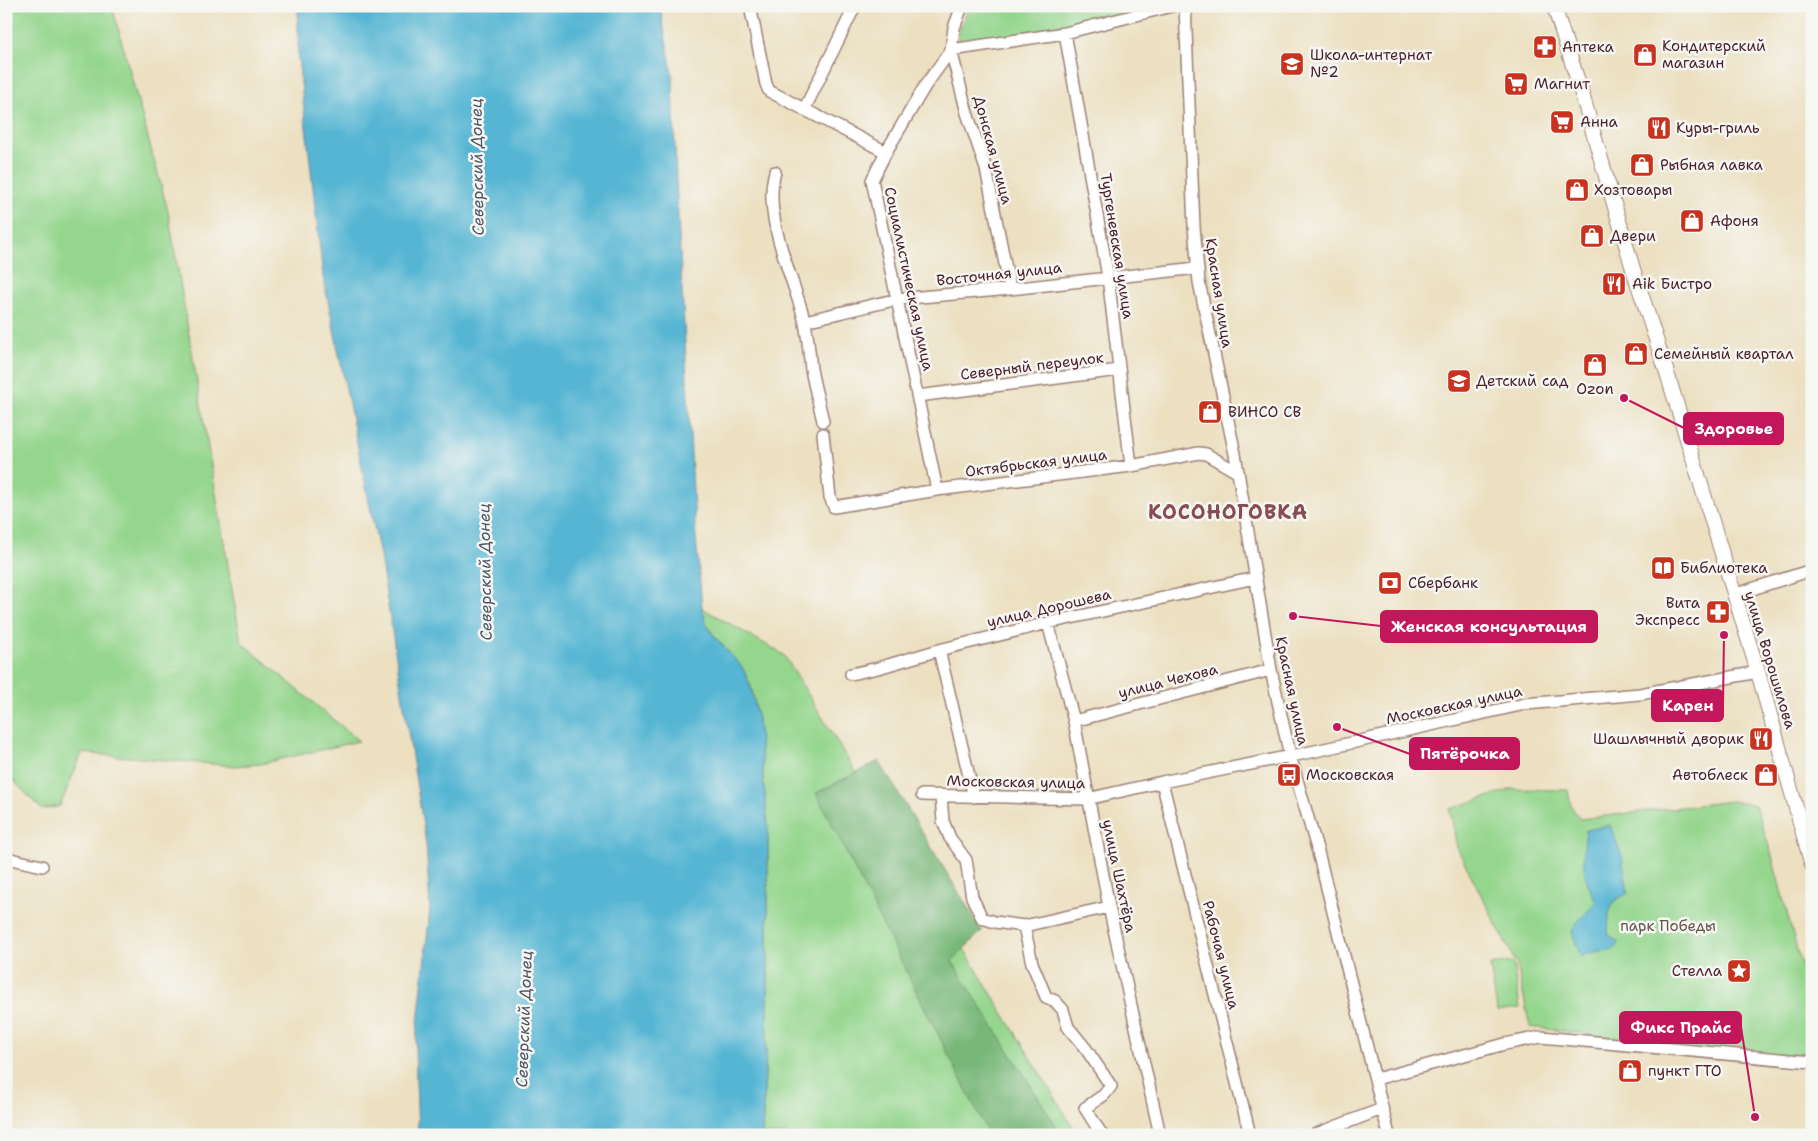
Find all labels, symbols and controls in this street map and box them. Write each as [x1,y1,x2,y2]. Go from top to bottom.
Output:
pharmacy icon: Аптека [1532,34,1558,60]
place label: Кондитерский магазин [1662,36,1766,73]
place label: Аптека [1562,37,1615,57]
shop icon: Кондитерский магазин [1632,42,1658,68]
place label: Школа-интернат №2 [1310,45,1432,82]
school or university icon: Школа-интернат №2 [1279,51,1305,77]
supermarket icon: Магнит [1503,71,1529,97]
place label: Магнит [1534,74,1590,94]
street label: Донская улица [969,93,1017,207]
water label: Северский Донец [465,98,489,236]
supermarket icon: Анна [1549,109,1575,135]
place label: Анна [1580,112,1618,132]
restaurant icon: Куры-гриль [1646,115,1672,141]
place label: Куры-гриль [1676,118,1760,138]
shop icon: Рыбная лавка [1629,152,1655,178]
place label: Рыбная лавка [1660,155,1764,175]
street label: Тургеневская улица [1096,172,1139,321]
shop icon: Хозтовары [1564,177,1590,203]
place label: Хозтовары [1594,180,1672,200]
street label: Социалистическая улица [880,185,938,373]
shop icon: Афоня [1679,208,1705,234]
place label: Афоня [1710,211,1759,231]
shop icon: Двери [1579,223,1605,249]
place label: Двери [1610,226,1656,246]
street label: Красная улица [1200,237,1238,350]
street label: Восточная улица [935,257,1063,291]
restaurant icon: Aik Бистро [1601,271,1627,297]
place label: Aik Бистро [1632,274,1712,294]
shop icon: Семейный квартал [1623,341,1649,367]
place label: Семейный квартал [1654,344,1794,364]
street label: Северный переулок [959,347,1105,385]
shop icon: Ozon [1582,352,1608,378]
school or university icon: Детский сад [1446,368,1472,394]
place label: Детский сад [1476,371,1569,391]
place label: Ozon [1576,379,1614,399]
shop icon: ВИНСО СВ [1197,399,1223,425]
place label: ВИНСО СВ [1228,402,1301,422]
callout: Здоровье [1684,413,1783,444]
text: Здоровье [1695,418,1774,439]
street label: Октябрьская улица [964,444,1109,482]
district label: КОСОНОГОВКА [1148,499,1308,525]
water label: Северский Донец [473,503,497,641]
library icon: Библиотека [1650,555,1676,581]
place label: Библиотека [1680,558,1768,578]
bank icon: Сбербанк [1377,570,1403,596]
place label: Сбербанк [1408,573,1478,593]
street label: улица Дорошева [985,584,1114,632]
street label: улица Ворошилова [1739,589,1801,732]
place label: Вита Экспресс [1635,593,1701,630]
pharmacy icon: Вита Экспресс [1705,599,1731,625]
callout: Женская консультация [1381,611,1597,642]
text: Женская консультация [1391,616,1587,637]
street label: Красная улица [1271,635,1313,748]
street label: улица Чехова [1116,659,1220,703]
street label: Московская улица [1384,681,1525,729]
callout: Карен [1652,690,1723,721]
text: Карен [1662,695,1714,716]
restaurant icon: Шашлычный дворик [1748,726,1774,752]
place label: Шашлычный дворик [1593,729,1744,749]
callout: Пятёрочка [1410,738,1519,769]
text: Пятёрочка [1420,743,1510,764]
bus stop icon: Московская [1276,762,1302,788]
shop icon: Автоблеск [1753,762,1779,788]
place label: Московская [1306,765,1394,785]
place label: Автоблеск [1672,765,1748,785]
street label: Московская улица [947,771,1086,793]
street label: улица Шахтёра [1097,818,1141,935]
street label: Рабочая улица [1198,899,1244,1012]
park label: парк Победы [1620,916,1716,936]
water label: Северский Донец [511,950,537,1088]
place icon: Стелла [1726,958,1752,984]
place label: Стелла [1672,961,1723,981]
callout: Фикс Прайс [1620,1012,1741,1043]
text: Фикс Прайс [1631,1017,1731,1038]
shop icon: пункт ГТО [1617,1058,1643,1084]
place label: пункт ГТО [1648,1061,1722,1081]

